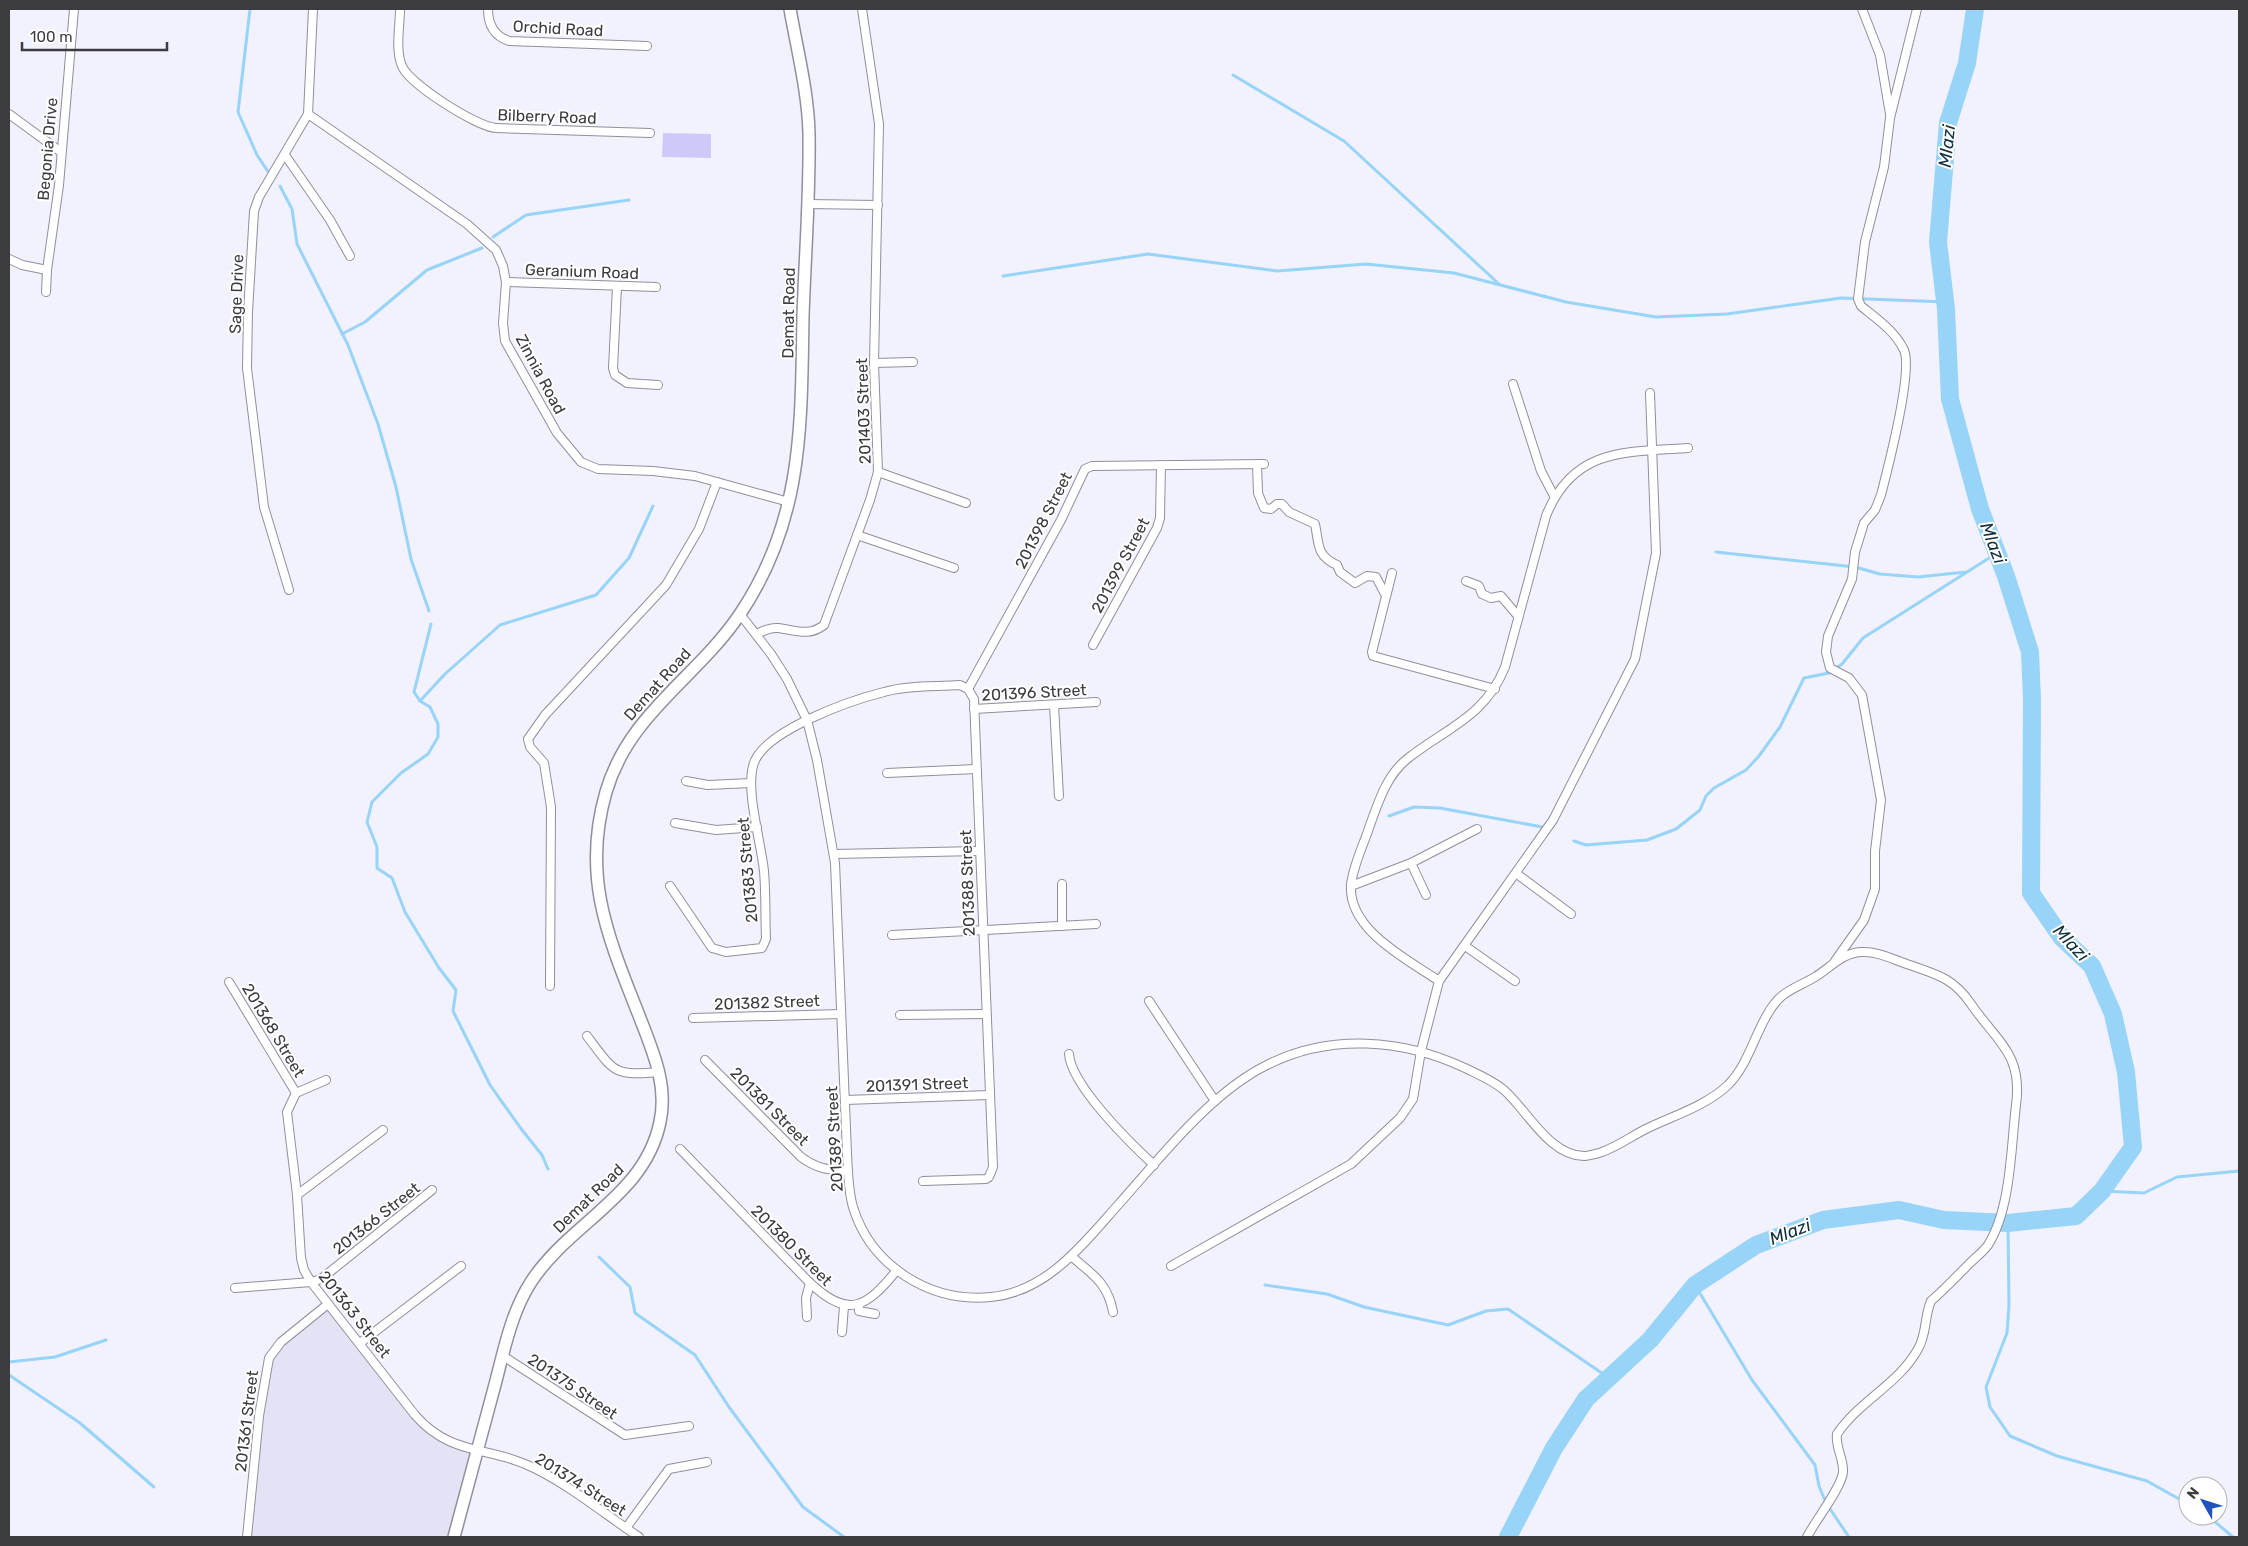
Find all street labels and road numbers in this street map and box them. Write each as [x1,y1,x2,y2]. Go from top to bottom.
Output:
street label: Orchid Road [512,17,604,40]
street label: Begonia Drive [34,97,61,201]
street label: Bilberry Road [497,105,597,128]
street label: Sage Drive [226,254,247,334]
street label: Geranium Road [525,260,639,283]
street label: Demat Road [778,267,799,359]
street label: Zinnia Road [512,331,569,417]
street label: 201403 Street [852,358,875,464]
street label: 201398 Street [1011,469,1076,572]
street label: 201399 Street [1087,514,1154,616]
street label: Demat Road [620,644,695,725]
street label: 201396 Street [981,680,1087,705]
street label: 201383 Street [733,816,762,924]
street label: 201388 Street [956,829,979,937]
street label: 201368 Street [238,980,309,1081]
street label: 201382 Street [714,991,820,1014]
street label: 201381 Street [726,1063,813,1150]
street label: 201391 Street [865,1073,969,1096]
street label: 201389 Street [822,1086,847,1192]
street label: Demat Road [549,1160,628,1237]
street label: 201366 Street [329,1178,424,1258]
street label: 201380 Street [747,1201,836,1290]
street label: 201363 Street [315,1267,395,1362]
street label: 201375 Street [524,1349,621,1423]
street label: 201361 Street [231,1369,262,1473]
street label: 201374 Street [532,1449,630,1520]

